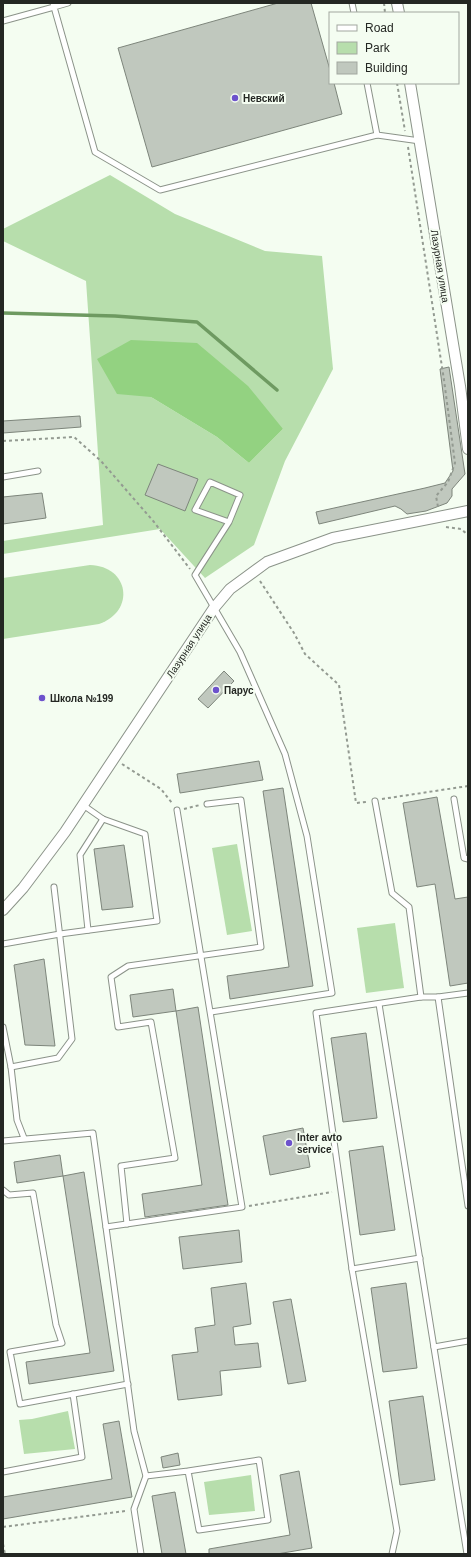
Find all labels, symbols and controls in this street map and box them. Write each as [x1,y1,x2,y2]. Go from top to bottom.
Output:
legend [329,12,459,84]
text: Road [365,21,394,35]
text: Park [365,41,391,55]
text: Building [365,61,408,75]
marker: Невский [230,93,240,103]
place label: Невский [243,93,285,104]
street label: Лазурная улица [429,229,451,304]
street label: Лазурная улица [164,612,214,680]
marker: Парус [211,685,221,695]
place label: Парус [224,685,254,696]
marker: Школа №199 [37,693,47,703]
place label: Школа №199 [50,693,114,704]
place label: Inter avto service [297,1132,342,1155]
marker: Inter avto service [284,1138,294,1148]

